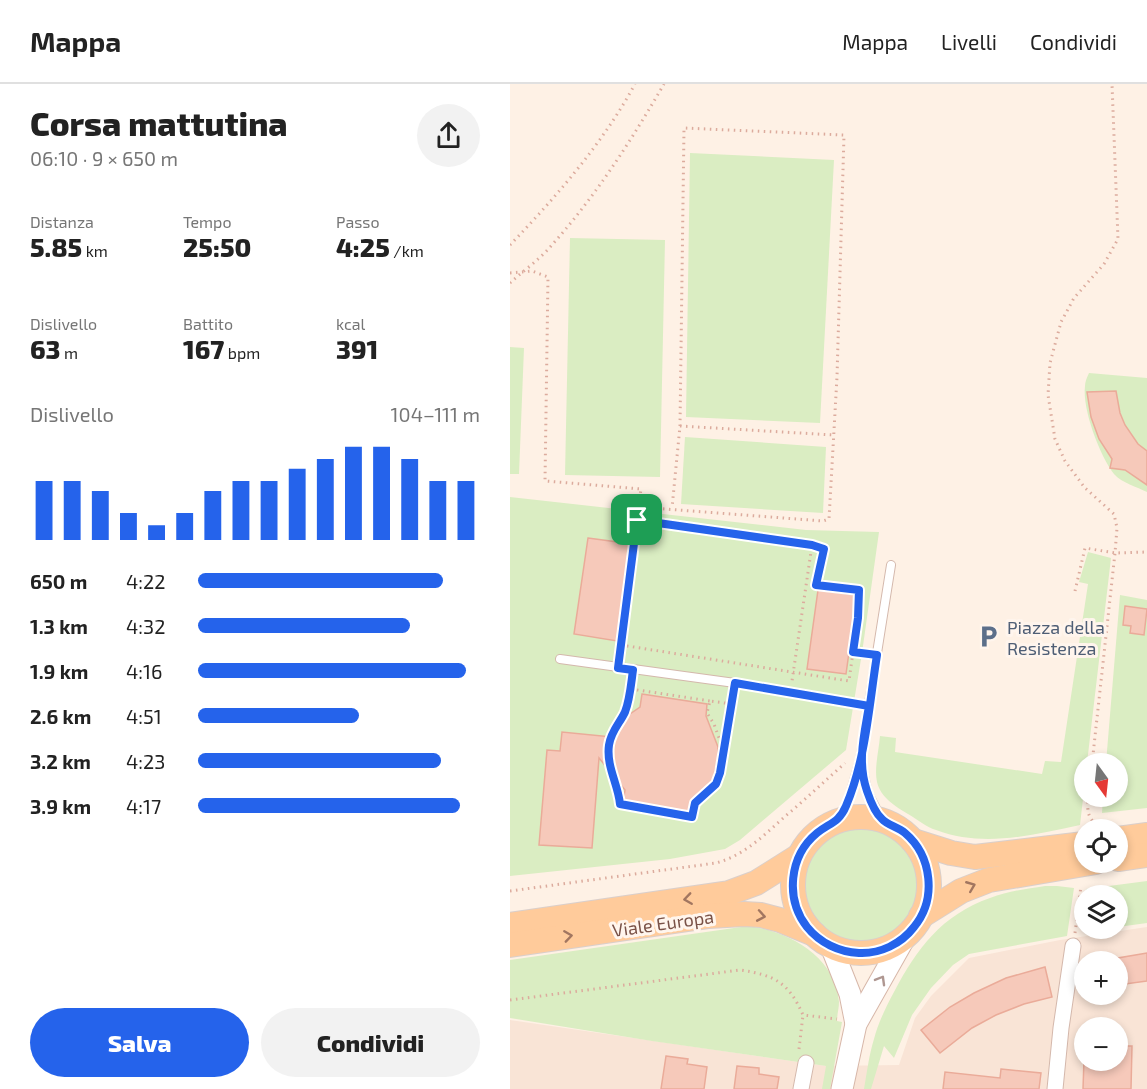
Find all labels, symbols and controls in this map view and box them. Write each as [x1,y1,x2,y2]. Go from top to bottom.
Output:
text: Mappa [30,24,121,58]
text: Mappa [842,29,908,54]
text: Livelli [941,29,997,54]
text: Condividi [1030,29,1117,54]
text: Corsa mattutina [30,103,288,143]
button: share [417,104,480,167]
text: 06:10 · 9 × 650 m [30,146,178,170]
text: Distanza [30,212,94,231]
text: Tempo [183,212,231,231]
text: Passo [336,212,380,231]
text: 5.85 [30,231,82,262]
text: 25:50 [183,231,251,262]
text: 4:25 [336,231,390,262]
text: km [82,241,108,260]
text: /km [390,241,424,260]
text: Dislivello [30,314,97,333]
text: Battito [183,314,233,333]
text: kcal [336,314,365,333]
text: 63 [30,333,61,364]
text: 167 [183,333,224,364]
text: 391 [336,333,378,364]
text: m [61,343,78,362]
text: bpm [224,343,260,362]
text: Dislivello [30,402,114,426]
text: 104–111 m [391,402,480,426]
pin [611,494,662,545]
icon: arrive [620,503,653,536]
text: 650 m [30,569,87,593]
text: 4:22 [126,569,166,593]
text: 1.3 km [30,614,88,638]
text: 4:32 [126,614,165,638]
place label: Piazza della Resistenza [1007,616,1105,659]
parking icon: Piazza della Resistenza [976,624,1002,650]
text: 1.9 km [30,659,88,683]
text: 4:16 [126,659,162,683]
text: 2.6 km [30,704,91,728]
text: 4:51 [126,704,162,728]
text: 3.2 km [30,749,91,773]
text: 4:23 [126,749,165,773]
north arrow [1074,753,1128,807]
map controls [1074,753,1128,1071]
text: 3.9 km [30,794,91,818]
text: 4:17 [126,794,161,818]
button: locate [1074,819,1128,873]
one-way arrow [965,881,976,893]
button: layers [1074,885,1128,939]
one-way arrow [683,893,692,905]
street label: Viale Europa [611,905,715,941]
one-way arrow [756,909,766,922]
one-way arrow [563,931,573,943]
button: + [1074,951,1128,1005]
one-way arrow [874,976,886,986]
button: Salva [30,1008,249,1077]
button: Condividi [261,1008,480,1077]
button: − [1074,1017,1128,1071]

